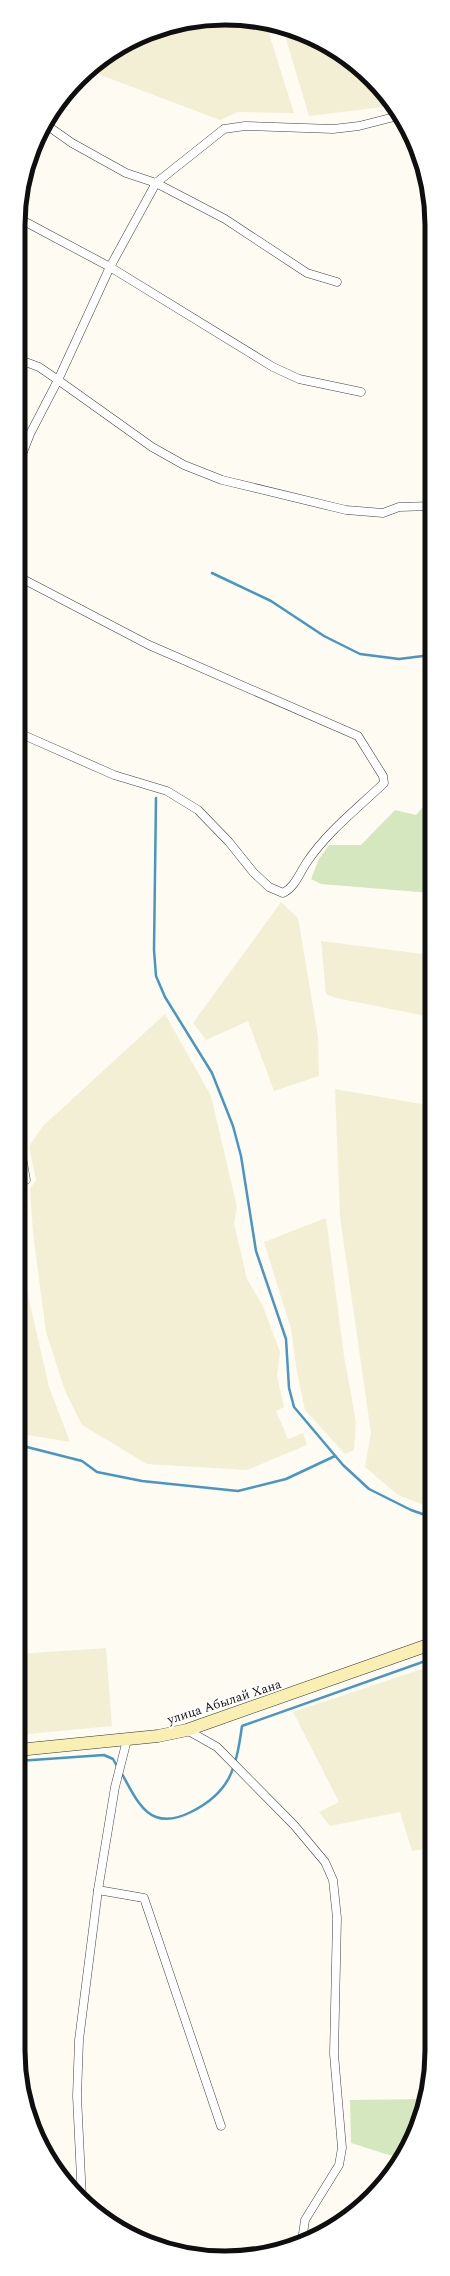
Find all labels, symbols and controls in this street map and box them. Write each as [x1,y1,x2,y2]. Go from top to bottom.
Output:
street label: улица Абылай Хана [164,1674,285,1730]

